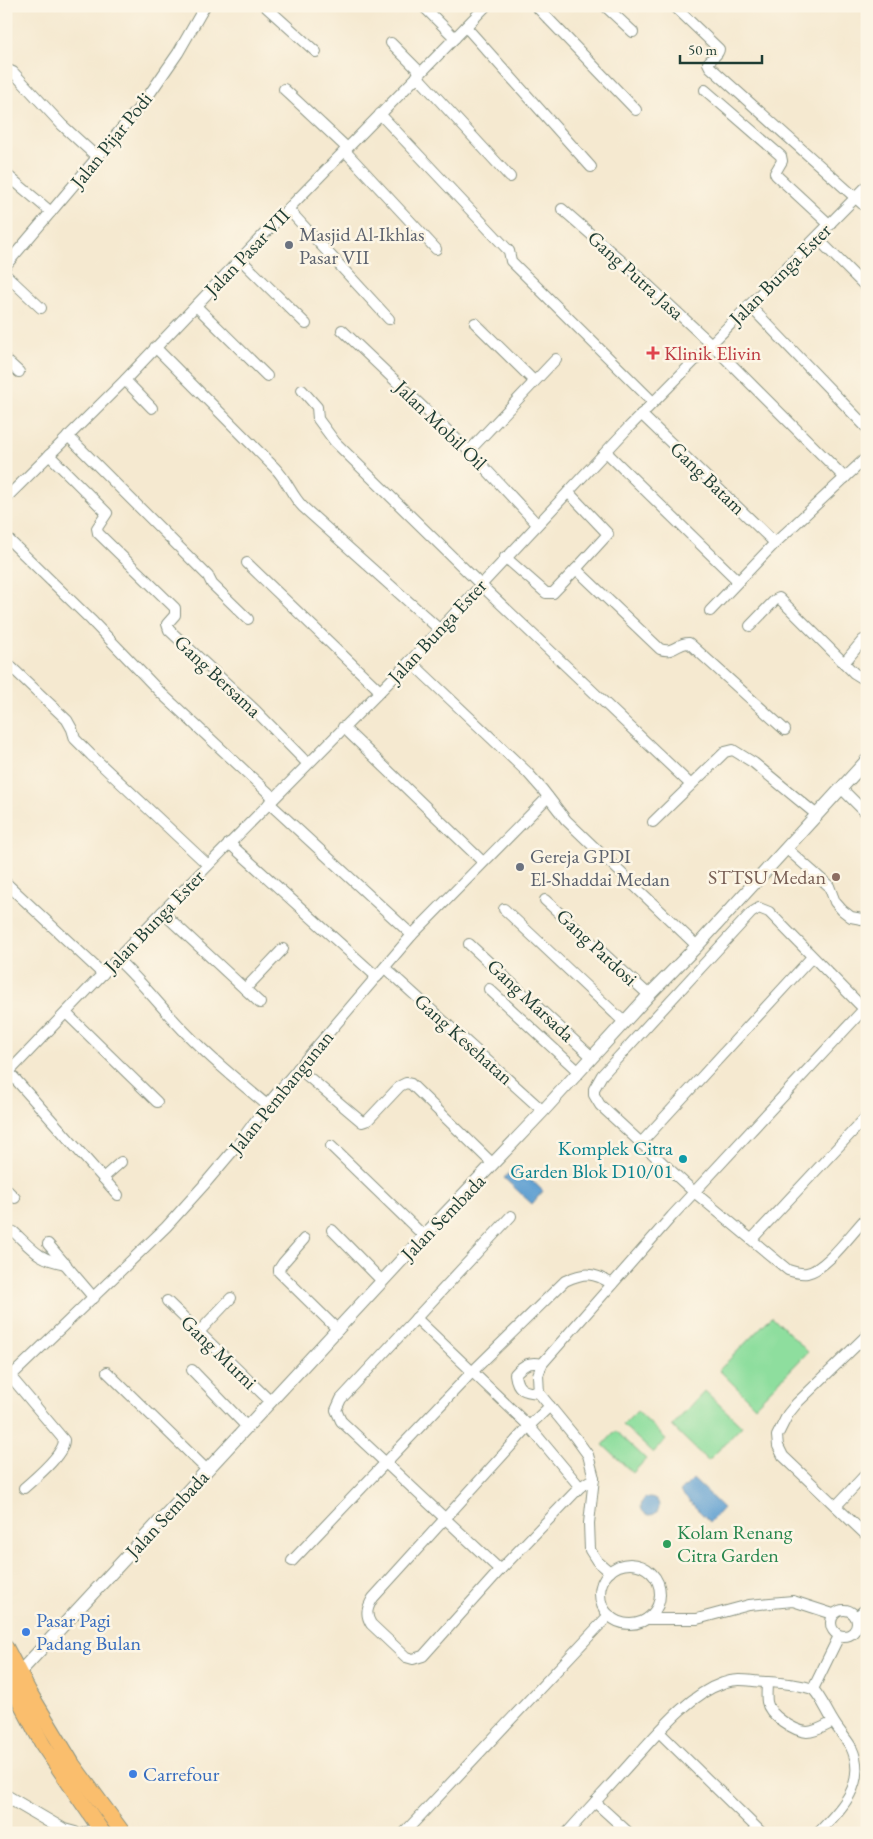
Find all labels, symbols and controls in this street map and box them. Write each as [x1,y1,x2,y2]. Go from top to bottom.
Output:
scale bar [680,32,763,64]
text: 50 m [688,40,717,59]
street label: Jalan Pijar Podi [63,87,158,195]
street label: Jalan Pasar VII [197,202,295,303]
street label: Jalan Bunga Ester [722,217,837,332]
place label: Masjid Al-Ikhlas Pasar VII [299,221,424,270]
street label: Gang Putra Jasa [582,225,690,325]
marker: Masjid Al-Ikhlas Pasar VII [283,239,295,251]
place label: Klinik Elivin [664,340,762,366]
marker: Klinik Elivin [646,346,660,360]
street label: Jalan Mobil Oil [388,373,493,476]
street label: Gang Batam [665,436,752,521]
street label: Jalan Bunga Ester [380,573,492,690]
street label: Gang Bersama [169,629,267,723]
place label: Gereja GPDI El-Shaddai Medan [530,843,671,892]
marker: Gereja GPDI El-Shaddai Medan [514,861,526,873]
street label: Jalan Bunga Ester [97,863,210,980]
place label: STTSU Medan [708,864,826,890]
marker: STTSU Medan [830,871,842,883]
street label: Gang Pardosi [551,903,643,991]
street label: Gang Marsada [482,953,580,1047]
street label: Gang Kesehatan [409,988,519,1091]
street label: Jalan Pembangunan [222,1024,339,1161]
place label: Komplek Citra Garden Blok D10/01 [510,1135,673,1184]
marker: Komplek Citra Garden Blok D10/01 [677,1153,689,1165]
street label: Jalan Sembada [394,1168,491,1267]
street label: Gang Murni [175,1309,263,1395]
street label: Jalan Sembada [118,1465,214,1565]
place label: Kolam Renang Citra Garden [677,1519,793,1568]
marker: Kolam Renang Citra Garden [661,1538,673,1550]
place label: Pasar Pagi Padang Bulan [36,1607,141,1656]
marker: Pasar Pagi Padang Bulan [20,1626,32,1638]
place label: Carrefour [143,1761,220,1787]
marker: Carrefour [127,1768,139,1780]

